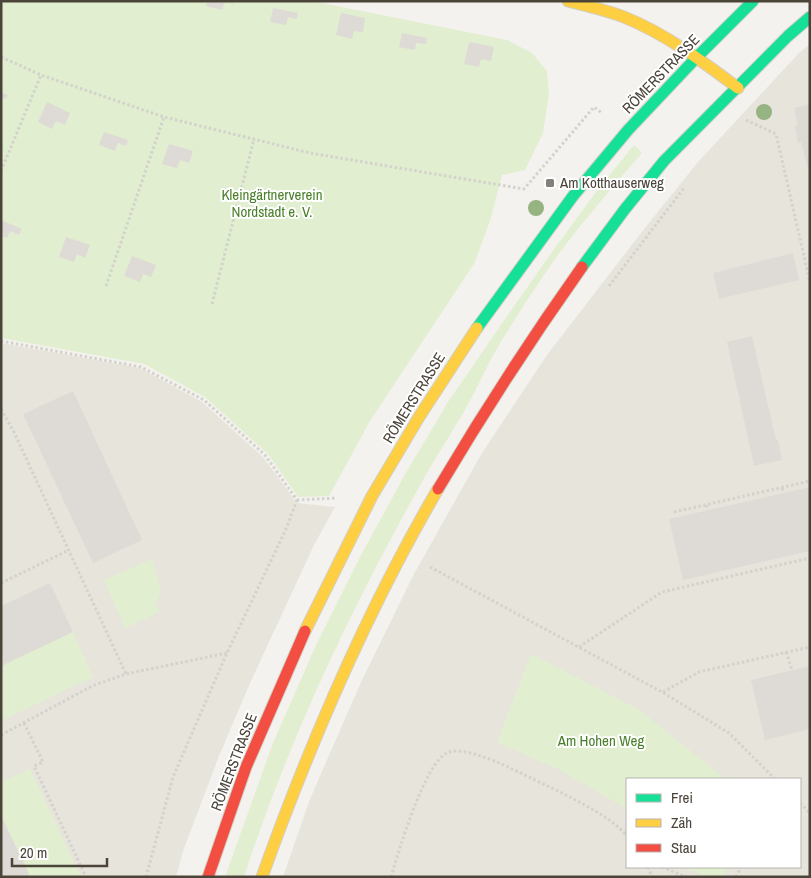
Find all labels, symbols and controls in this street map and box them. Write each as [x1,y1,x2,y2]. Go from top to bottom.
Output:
street label: RÖMERSTRASSE [617,29,704,118]
place label: Am Kotthauserweg [559,172,664,193]
marker: Am Kotthauserweg [544,177,556,189]
park label: Kleingärtnerverein Nordstadt e. V. [221,184,323,222]
street label: RÖMERSTRASSE [377,348,450,447]
street label: RÖMERSTRASSE [205,710,262,814]
park label: Am Hohen Weg [557,730,644,751]
legend [626,778,801,868]
text: Frei [671,787,693,808]
text: Zäh [671,812,692,833]
scale bar [12,836,108,868]
text: Stau [671,837,696,858]
text: 20 m [20,842,47,863]

